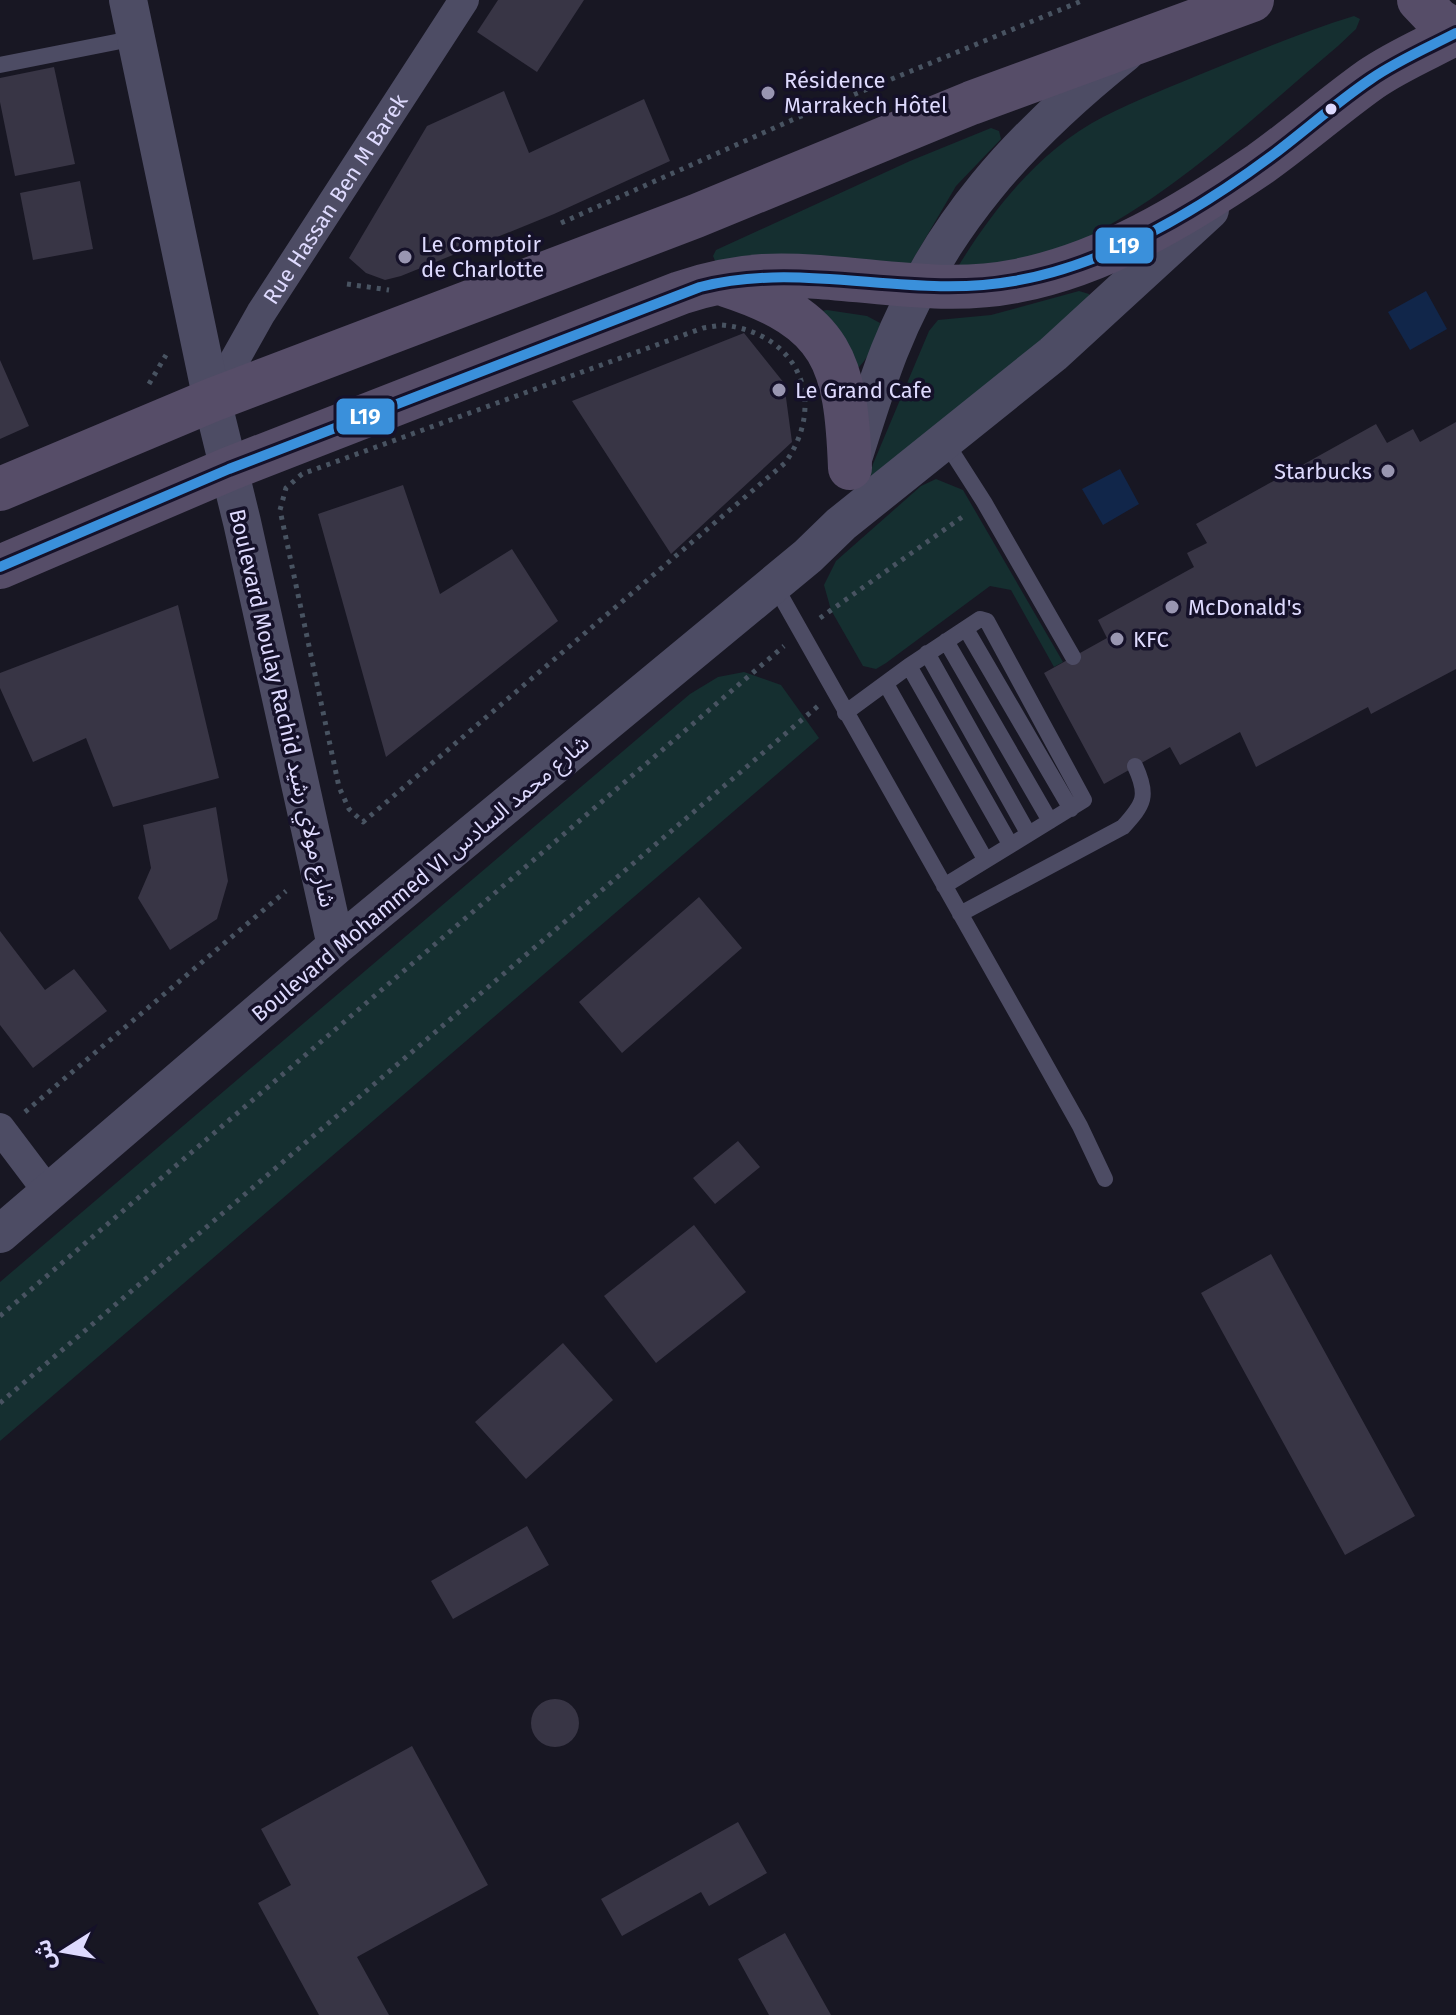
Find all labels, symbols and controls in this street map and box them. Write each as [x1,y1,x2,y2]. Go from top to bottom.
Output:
place label: Résidence Marrakech Hôtel [784,67,947,119]
marker: Résidence Marrakech Hôtel [759,84,777,102]
street label: Rue Hassan Ben M Barek [257,88,414,309]
unlabelled marker [1323,101,1339,117]
line badge: L19 [1094,226,1155,265]
place label: Le Comptoir de Charlotte [421,231,544,283]
text: L19 [1108,232,1140,259]
marker: Le Comptoir de Charlotte [396,248,414,266]
place label: Le Grand Cafe [795,377,932,404]
marker: Le Grand Cafe [770,381,788,399]
line badge: L19 [335,397,396,436]
text: L19 [349,403,381,430]
place label: Starbucks [1274,458,1372,485]
marker: Starbucks [1379,462,1397,480]
street label: Boulevard Moulay Rachid شارع مولاي رشيد [220,506,342,911]
place label: McDonald's [1188,594,1302,621]
marker: McDonald's [1163,598,1181,616]
place label: KFC [1133,626,1169,653]
marker: KFC [1108,630,1126,648]
street label: Boulevard Mohammed VI شارع محمد السادس [246,729,597,1030]
north arrow [24,1911,104,1991]
text: ش [29,1937,61,1972]

